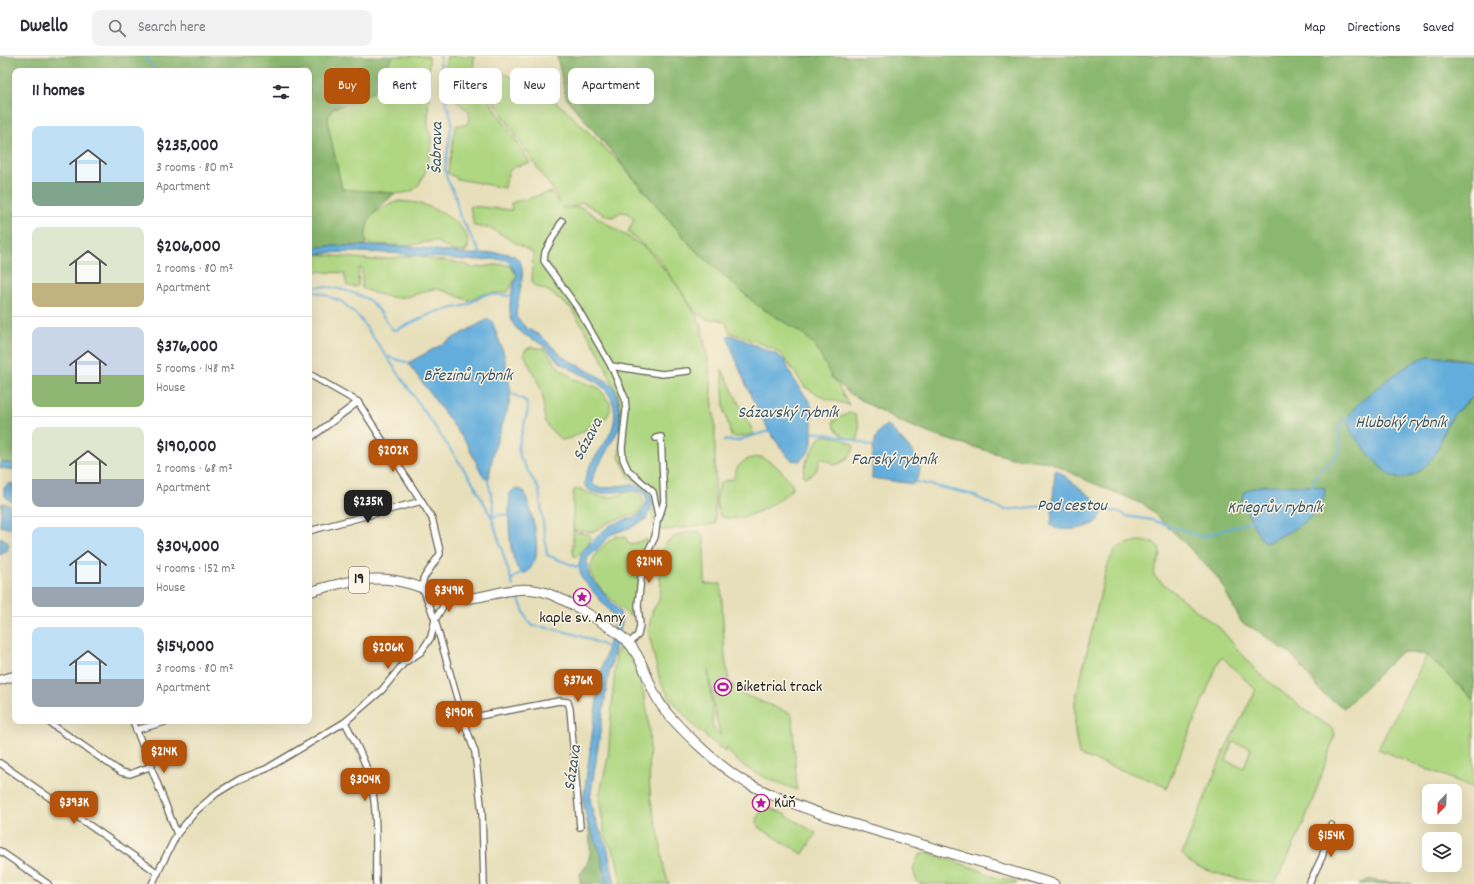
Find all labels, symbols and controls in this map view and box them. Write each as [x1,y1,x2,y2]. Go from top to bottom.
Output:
search box [92,10,372,46]
text: Dwello [20,14,68,41]
icon: search [106,17,128,39]
text: Search here [138,17,206,39]
text: Map [1304,18,1326,38]
text: Directions [1348,18,1401,38]
text: Saved [1423,18,1454,38]
chip: Buy [324,68,370,104]
chip: Rent [378,68,431,104]
chip: Filters [439,68,502,104]
chip: New [510,68,560,104]
chip: Apartment [568,68,654,104]
text: 11 homes [32,80,85,104]
icon: filters [270,81,292,103]
water label: Šabrava [426,121,450,174]
text: $235,000 [156,135,219,159]
icon: home [64,142,112,190]
text: 3 rooms · 80 m² [156,159,233,178]
text: Apartment [156,178,210,197]
text: $206,000 [156,236,221,260]
icon: home [64,243,112,291]
text: 2 rooms · 80 m² [156,260,233,279]
text: Apartment [156,279,210,298]
text: $376,000 [156,336,218,360]
icon: home [64,343,112,391]
text: 5 rooms · 148 m² [156,360,235,379]
water label: Březinů rybník [424,365,514,389]
text: House [156,379,185,398]
water label: Sázavský rybník [738,402,840,426]
water label: Hluboký rybník [1355,412,1449,436]
water label: Sázava [568,413,611,466]
text: $190,000 [156,436,216,460]
pin: $202K [365,439,421,473]
text: $202K [377,442,409,461]
icon: home [64,443,112,491]
water label: Farský rybník [851,449,939,473]
text: 2 rooms · 68 m² [156,460,233,479]
text: Apartment [156,479,210,498]
pin: $235K [340,490,396,524]
text: $235K [353,493,383,512]
water label: Pod cestou [1037,495,1109,519]
water label: Kriegrův rybník [1227,497,1325,521]
text: $304,000 [156,536,220,560]
icon: home [64,543,112,591]
pin: $214K [621,550,677,584]
text: $214K [636,553,662,572]
text: 4 rooms · 152 m² [156,560,235,579]
road number: 19 [349,567,369,593]
text: House [156,579,185,598]
pin: $349K [421,579,477,613]
text: $349K [434,582,464,601]
place icon: kaple sv. Anny [572,587,592,607]
place label: kaple sv. Anny [539,607,625,630]
text: $154,000 [156,636,214,660]
pin: $206K [360,636,416,670]
text: $206K [372,639,404,658]
icon: home [64,643,112,691]
text: 3 rooms · 80 m² [156,660,233,679]
pin: $376K [550,669,606,703]
text: $376K [563,672,593,691]
place label: Biketrial track [736,676,822,699]
sports icon: Biketrial track [713,677,733,697]
text: Apartment [156,679,210,698]
pin: $190K [431,701,487,735]
text: $190K [445,704,473,723]
pin: $214K [136,740,192,774]
text: $214K [151,743,177,762]
water label: Sázava [559,743,589,792]
pin: $304K [337,768,393,802]
text: $304K [350,771,380,790]
north arrow [1422,784,1462,824]
map controls [1422,784,1462,872]
pin: $393K [46,791,102,825]
place label: Kůň [774,792,796,815]
place icon: Kůň [751,793,771,813]
text: $393K [59,794,89,813]
pin: $154K [1303,824,1359,858]
text: $154K [1318,827,1344,846]
button: layers [1422,832,1462,872]

